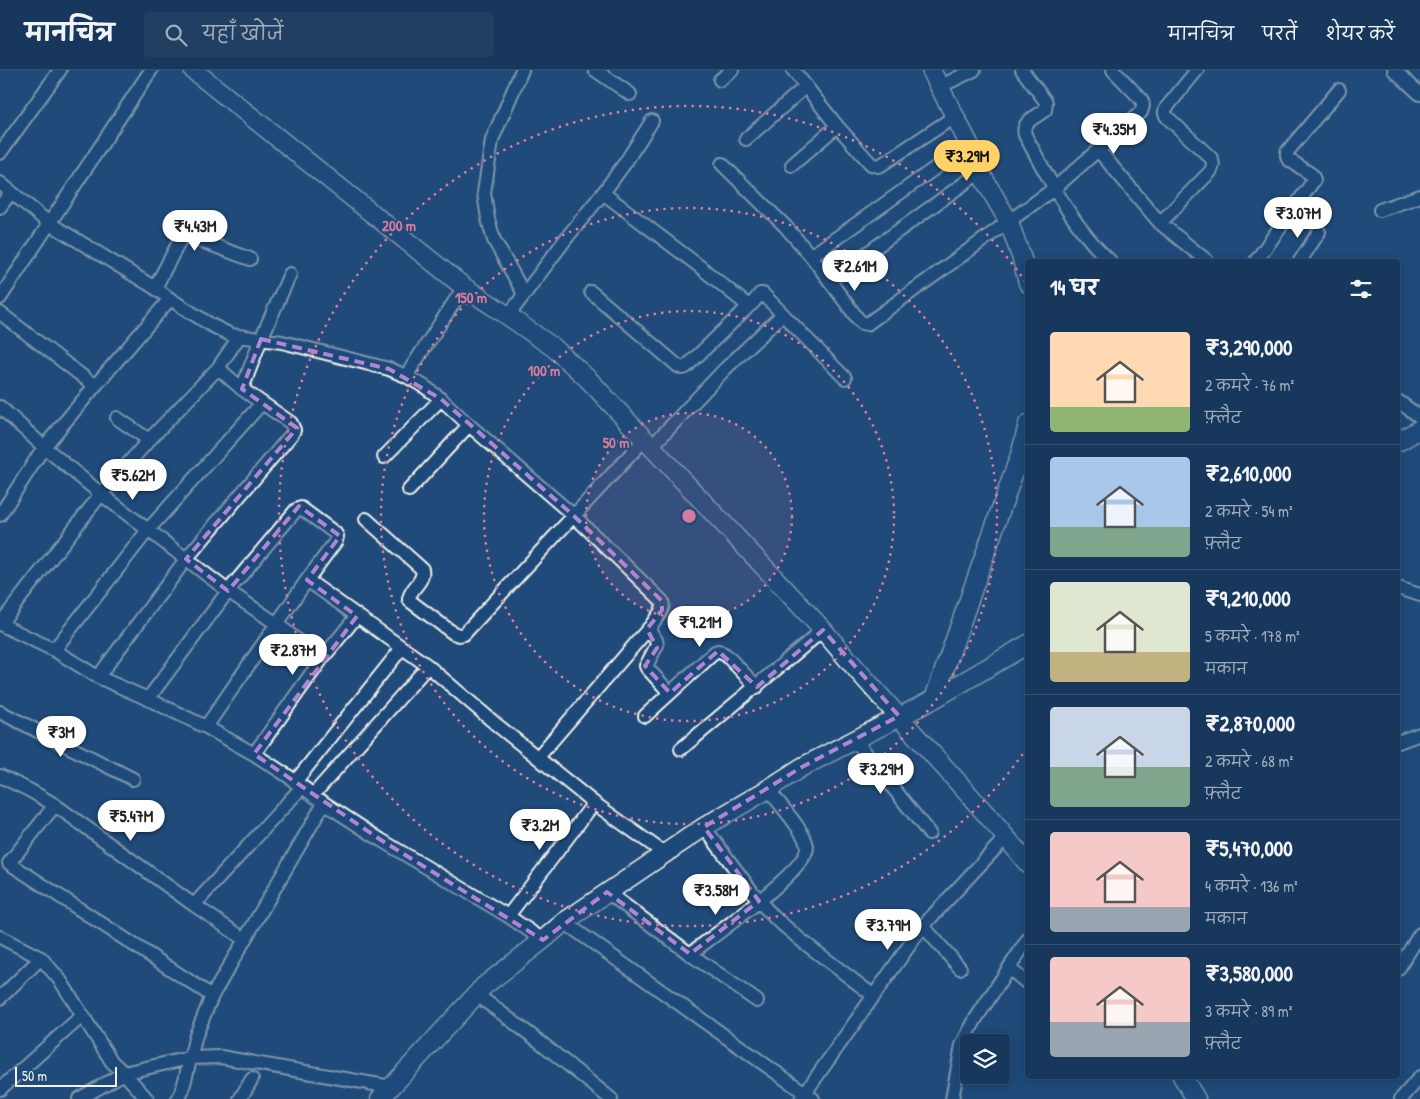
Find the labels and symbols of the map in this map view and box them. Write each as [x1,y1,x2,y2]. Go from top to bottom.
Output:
pin: ₹4.35M [1073,112,1155,155]
pin: ₹3.29M [926,140,1008,182]
pin: ₹3.07M [1257,196,1339,239]
pin: ₹4.43M [154,210,236,252]
text: 200 m [382,215,416,236]
pin: ₹2.61M [814,250,896,292]
text: 150 m [455,287,487,308]
text: 100 m [528,360,560,381]
text: 50 m [603,432,629,453]
pin: ₹5.62M [92,458,174,501]
centre of rings [680,507,698,525]
pin: ₹9.21M [659,606,741,648]
pin: ₹2.87M [252,634,334,676]
pin: ₹3M [37,716,85,758]
pin: ₹3.29M [840,752,922,795]
pin: ₹5.47M [90,800,172,842]
pin: ₹3.2M [505,808,575,851]
pin: ₹3.58M [675,874,757,916]
pin: ₹3.79M [847,908,929,951]
scale bar [15,1064,118,1087]

